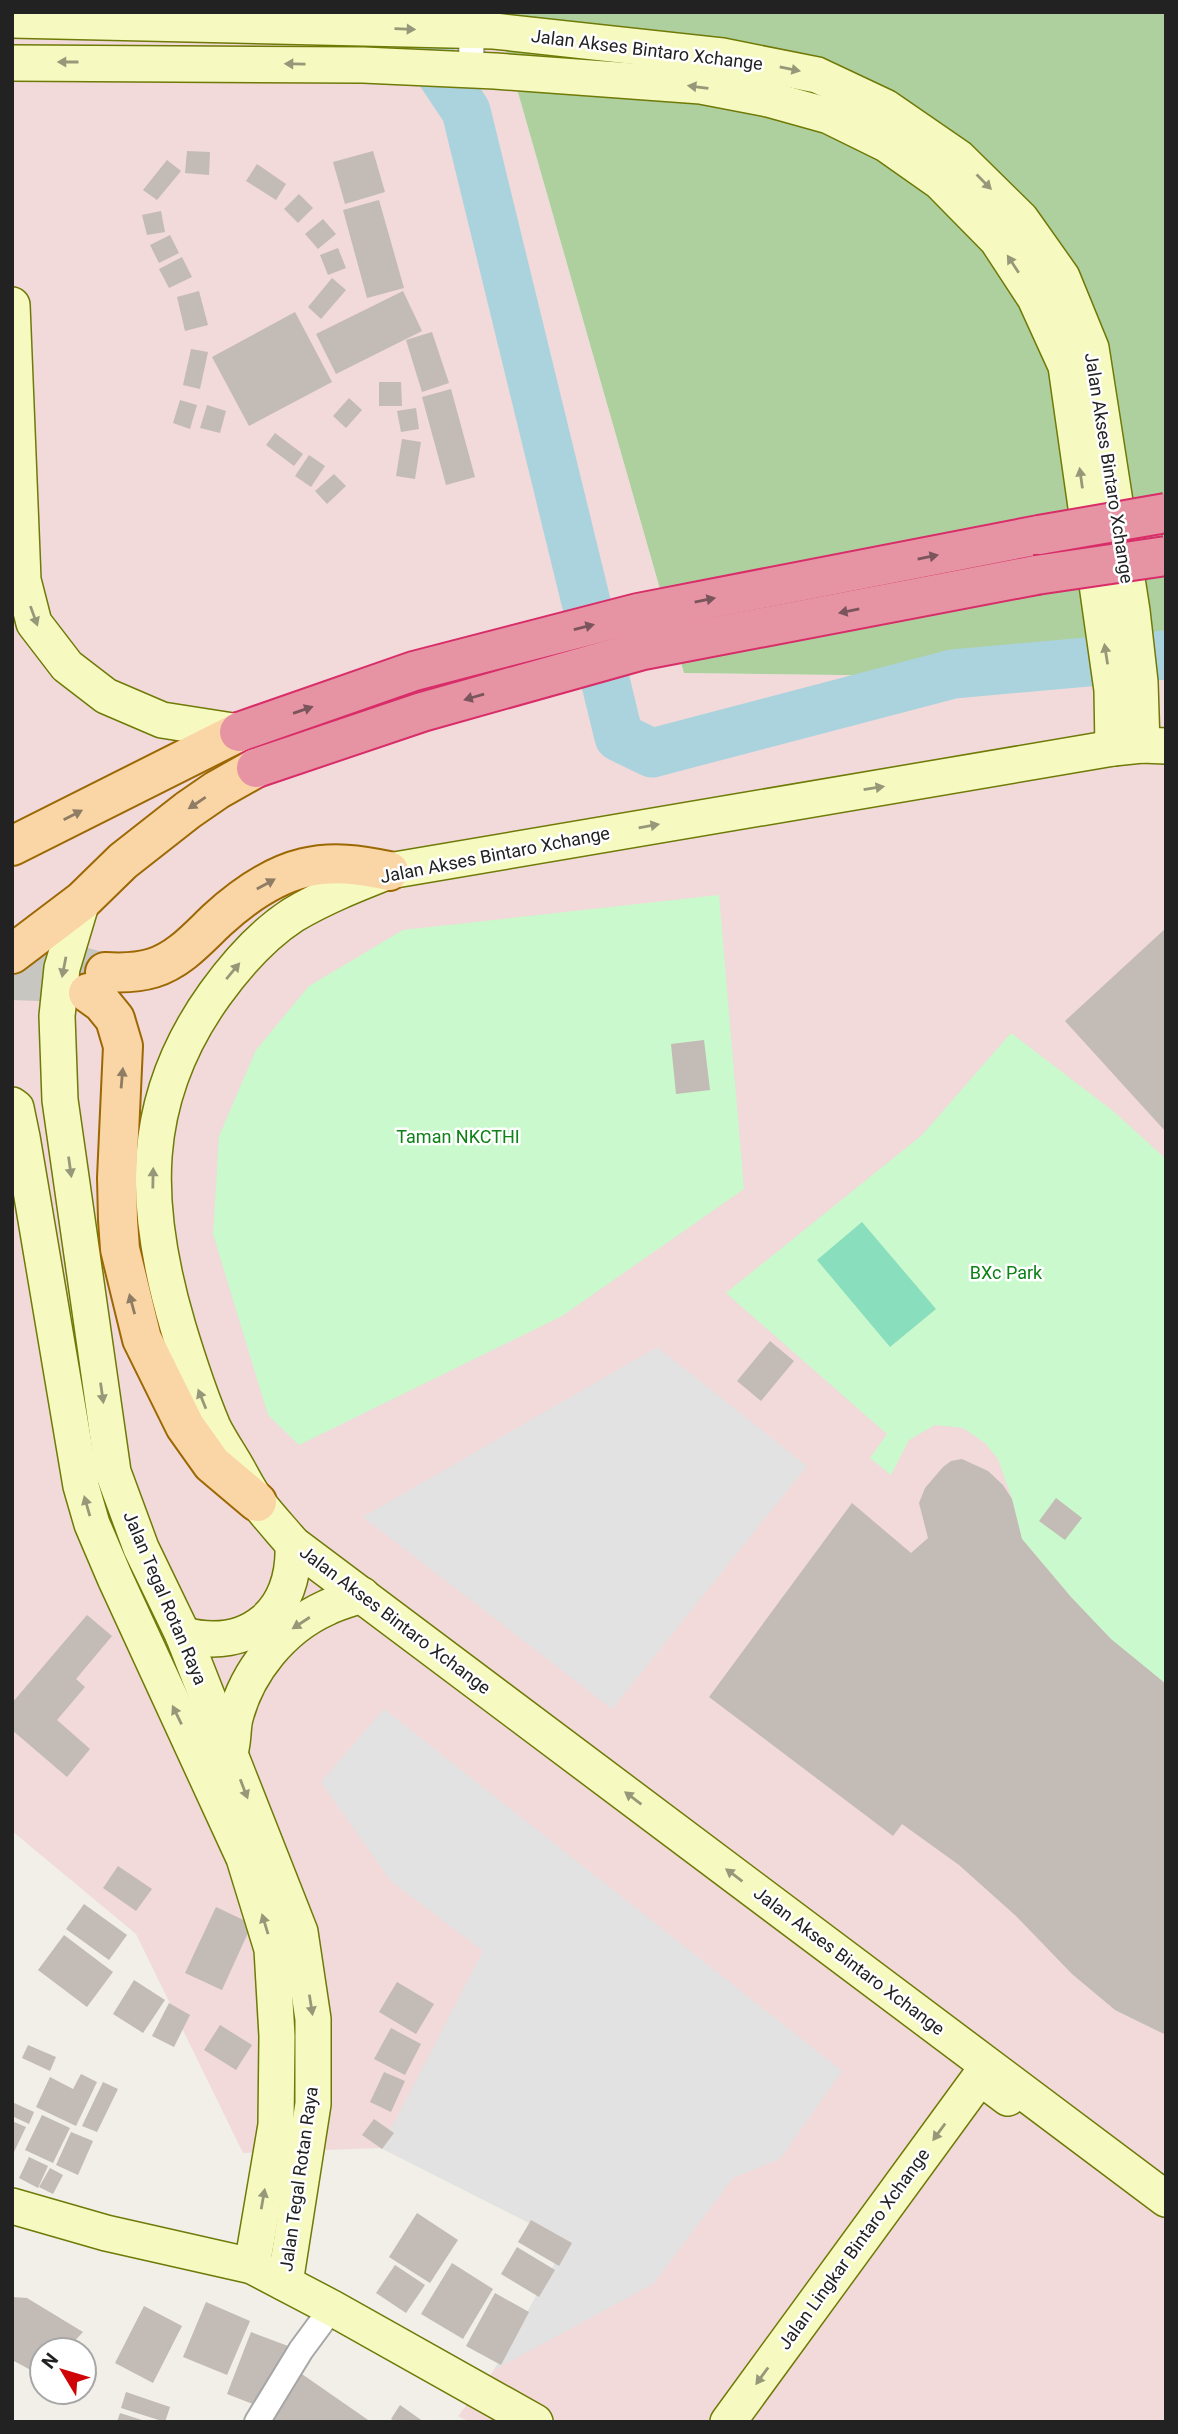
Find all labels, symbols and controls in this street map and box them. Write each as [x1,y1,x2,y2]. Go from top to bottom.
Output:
one-way arrow [394,24,416,35]
street label: Jalan Akses Bintaro Xchange [530,25,764,74]
one-way arrow [56,56,78,68]
one-way arrow [284,58,306,70]
one-way arrow [779,64,801,75]
one-way arrow [687,81,709,92]
one-way arrow [975,174,992,191]
one-way arrow [1007,255,1020,274]
street label: Jalan Akses Bintaro Xchange [1081,351,1138,585]
one-way arrow [1075,466,1086,488]
one-way arrow [917,551,939,562]
one-way arrow [694,595,716,606]
one-way arrow [838,605,860,616]
one-way arrow [29,606,40,627]
one-way arrow [573,621,595,632]
one-way arrow [1100,643,1111,665]
one-way arrow [464,692,485,702]
one-way arrow [293,704,314,715]
one-way arrow [863,782,885,793]
one-way arrow [188,796,206,810]
one-way arrow [63,809,83,820]
one-way arrow [638,820,660,831]
street label: Jalan Akses Bintaro Xchange [378,822,611,887]
one-way arrow [256,878,276,890]
one-way arrow [58,956,69,978]
one-way arrow [225,962,241,980]
one-way arrow [117,1067,128,1089]
park label: Taman NKCTHI [396,1126,520,1147]
one-way arrow [65,1156,76,1178]
one-way arrow [147,1167,159,1189]
park label: BXc Park [970,1262,1043,1283]
one-way arrow [126,1292,137,1314]
one-way arrow [97,1382,108,1404]
one-way arrow [196,1389,208,1409]
one-way arrow [81,1496,91,1517]
street label: Jalan Tegal Rotan Raya [119,1508,212,1688]
street label: Jalan Akses Bintaro Xchange [296,1541,495,1698]
one-way arrow [291,1617,310,1630]
one-way arrow [172,1705,183,1725]
one-way arrow [239,1779,250,1800]
one-way arrow [623,1791,642,1805]
one-way arrow [725,1868,744,1882]
street label: Jalan Akses Bintaro Xchange [750,1882,949,2039]
one-way arrow [259,1914,269,1935]
one-way arrow [306,1994,317,2016]
street label: Jalan Tegal Rotan Raya [275,2085,322,2273]
one-way arrow [933,2123,947,2141]
street label: Jalan Lingkar Bintaro Xchange [774,2144,934,2353]
one-way arrow [258,2187,269,2209]
north arrow [28,2336,98,2406]
text: N [37,2348,63,2373]
one-way arrow [755,2366,769,2385]

